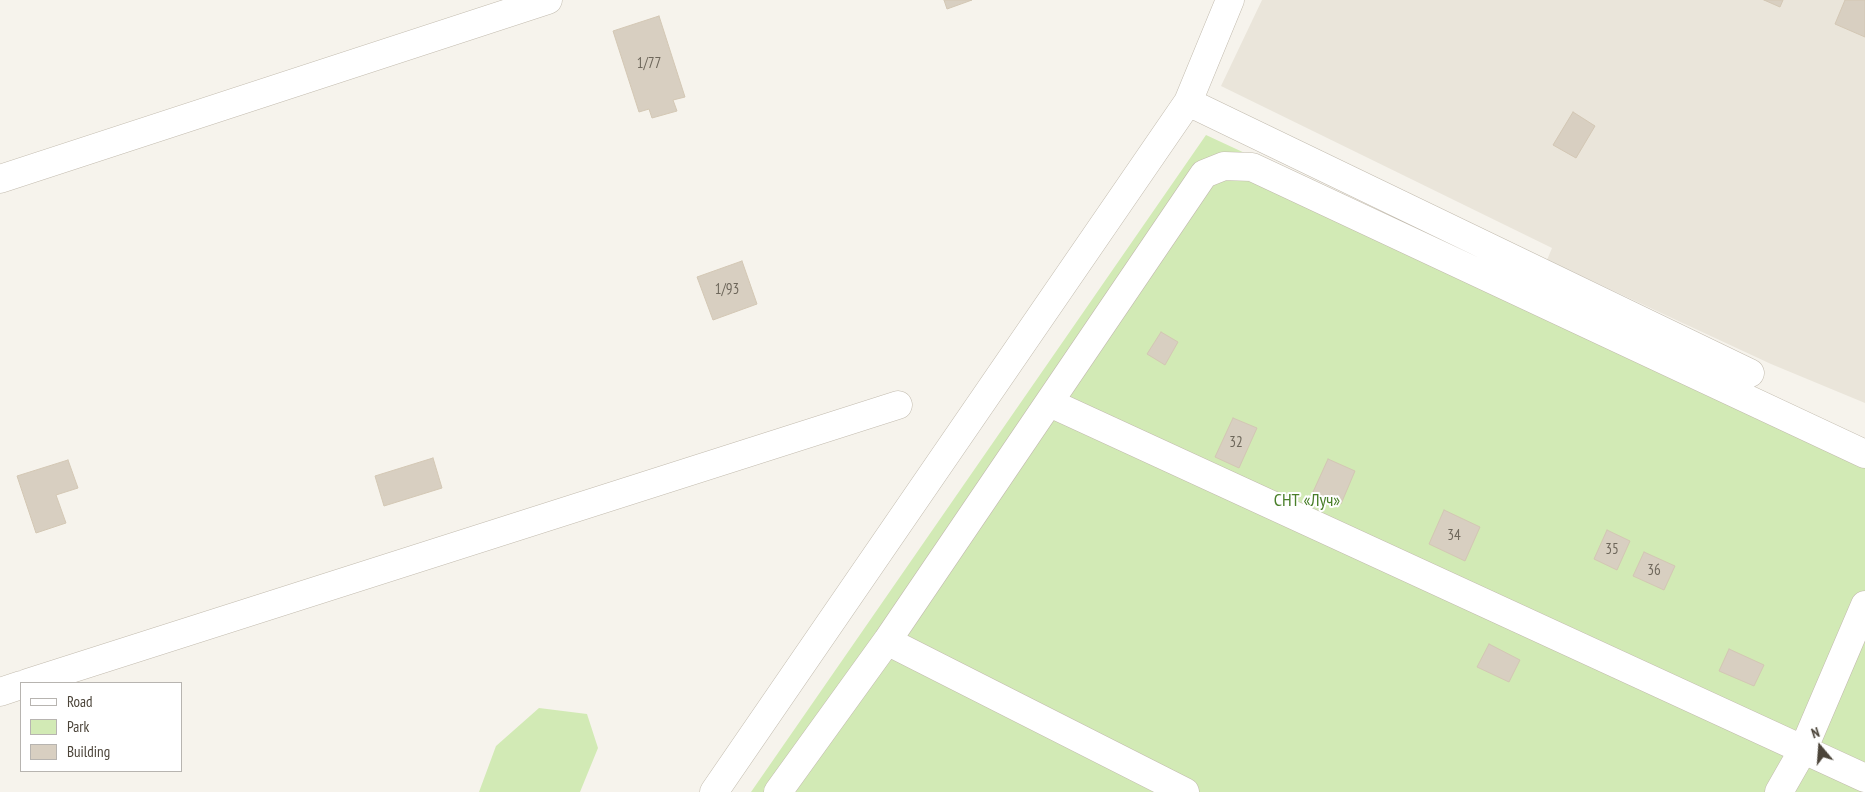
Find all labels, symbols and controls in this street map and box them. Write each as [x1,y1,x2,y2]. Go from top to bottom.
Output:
house number: 1/77 [637,55,661,73]
house number: 1/93 [715,281,739,299]
house number: 32 [1229,434,1243,452]
park label: СНТ «Луч» [1274,490,1340,512]
house number: 34 [1447,527,1461,545]
house number: 35 [1605,541,1619,559]
house number: 36 [1647,562,1661,580]
legend [20,682,182,772]
text: Road [67,692,93,711]
text: Park [67,717,89,736]
north arrow [1795,722,1845,772]
text: N [1809,723,1822,742]
text: Building [67,742,110,761]

